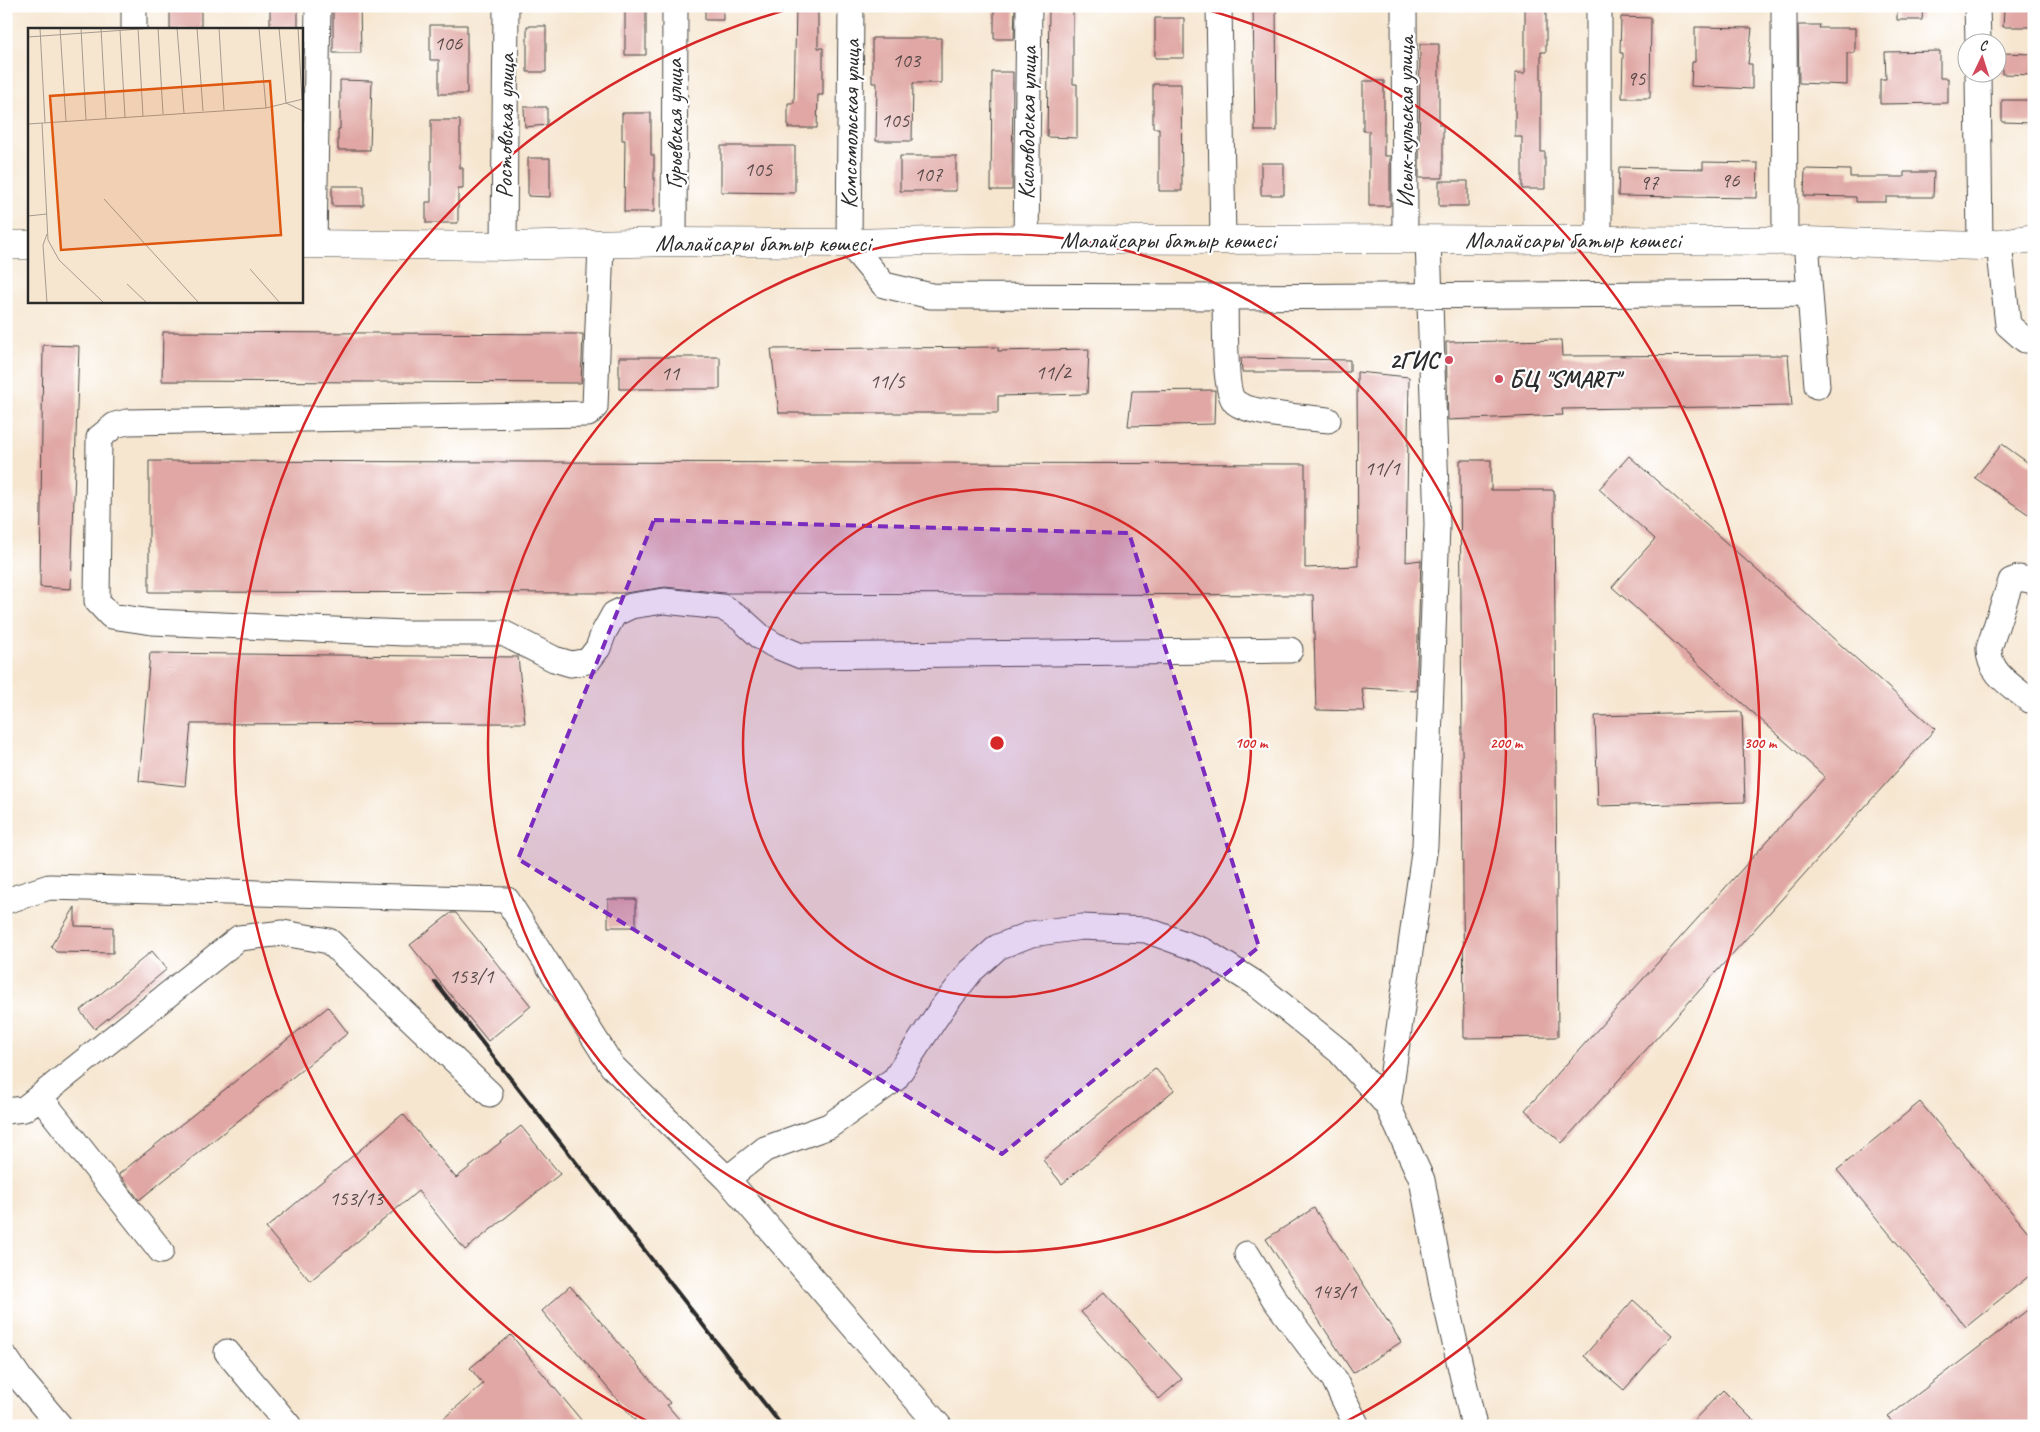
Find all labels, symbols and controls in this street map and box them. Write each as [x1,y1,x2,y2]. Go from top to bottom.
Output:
inset map [28,28,302,302]
house number: 106 [434,30,463,56]
north arrow [1958,32,2008,82]
street label: Исык-кульская улица [1390,34,1420,208]
text: С [1979,37,1989,54]
street label: Комсомольская улица [834,38,866,209]
street label: Кисловодская улица [1011,45,1043,200]
house number: 103 [892,47,922,73]
street label: Ростовская улица [489,52,521,199]
street label: Гурьевская улица [659,57,689,189]
house number: 95 [1627,65,1647,91]
house number: 105 [881,107,911,133]
house number: 105 [744,156,774,182]
house number: 107 [914,161,944,187]
house number: 96 [1721,167,1740,193]
house number: 97 [1640,169,1660,195]
street label: Малайсары батыр көшесі [1060,225,1278,255]
street label: Малайсары батыр көшесі [1465,225,1683,255]
street label: Малайсары батыр көшесі [655,228,873,258]
place label: 2ГИС [1389,345,1442,375]
marker: 2ГИС [1443,354,1455,366]
house number: 11/2 [1035,359,1072,385]
house number: 11 [661,360,681,386]
place label: БЦ "SMART" [1509,364,1625,394]
house number: 11/5 [869,368,906,394]
marker: БЦ "SMART" [1493,373,1505,385]
house number: 11/1 [1364,455,1401,481]
centre of rings [988,734,1006,752]
text: 100 m [1235,734,1269,753]
text: 200 m [1490,734,1524,753]
text: 300 m [1744,734,1778,753]
house number: 153/1 [449,963,495,989]
house number: 153/13 [329,1185,385,1211]
house number: 143/1 [1312,1278,1358,1304]

